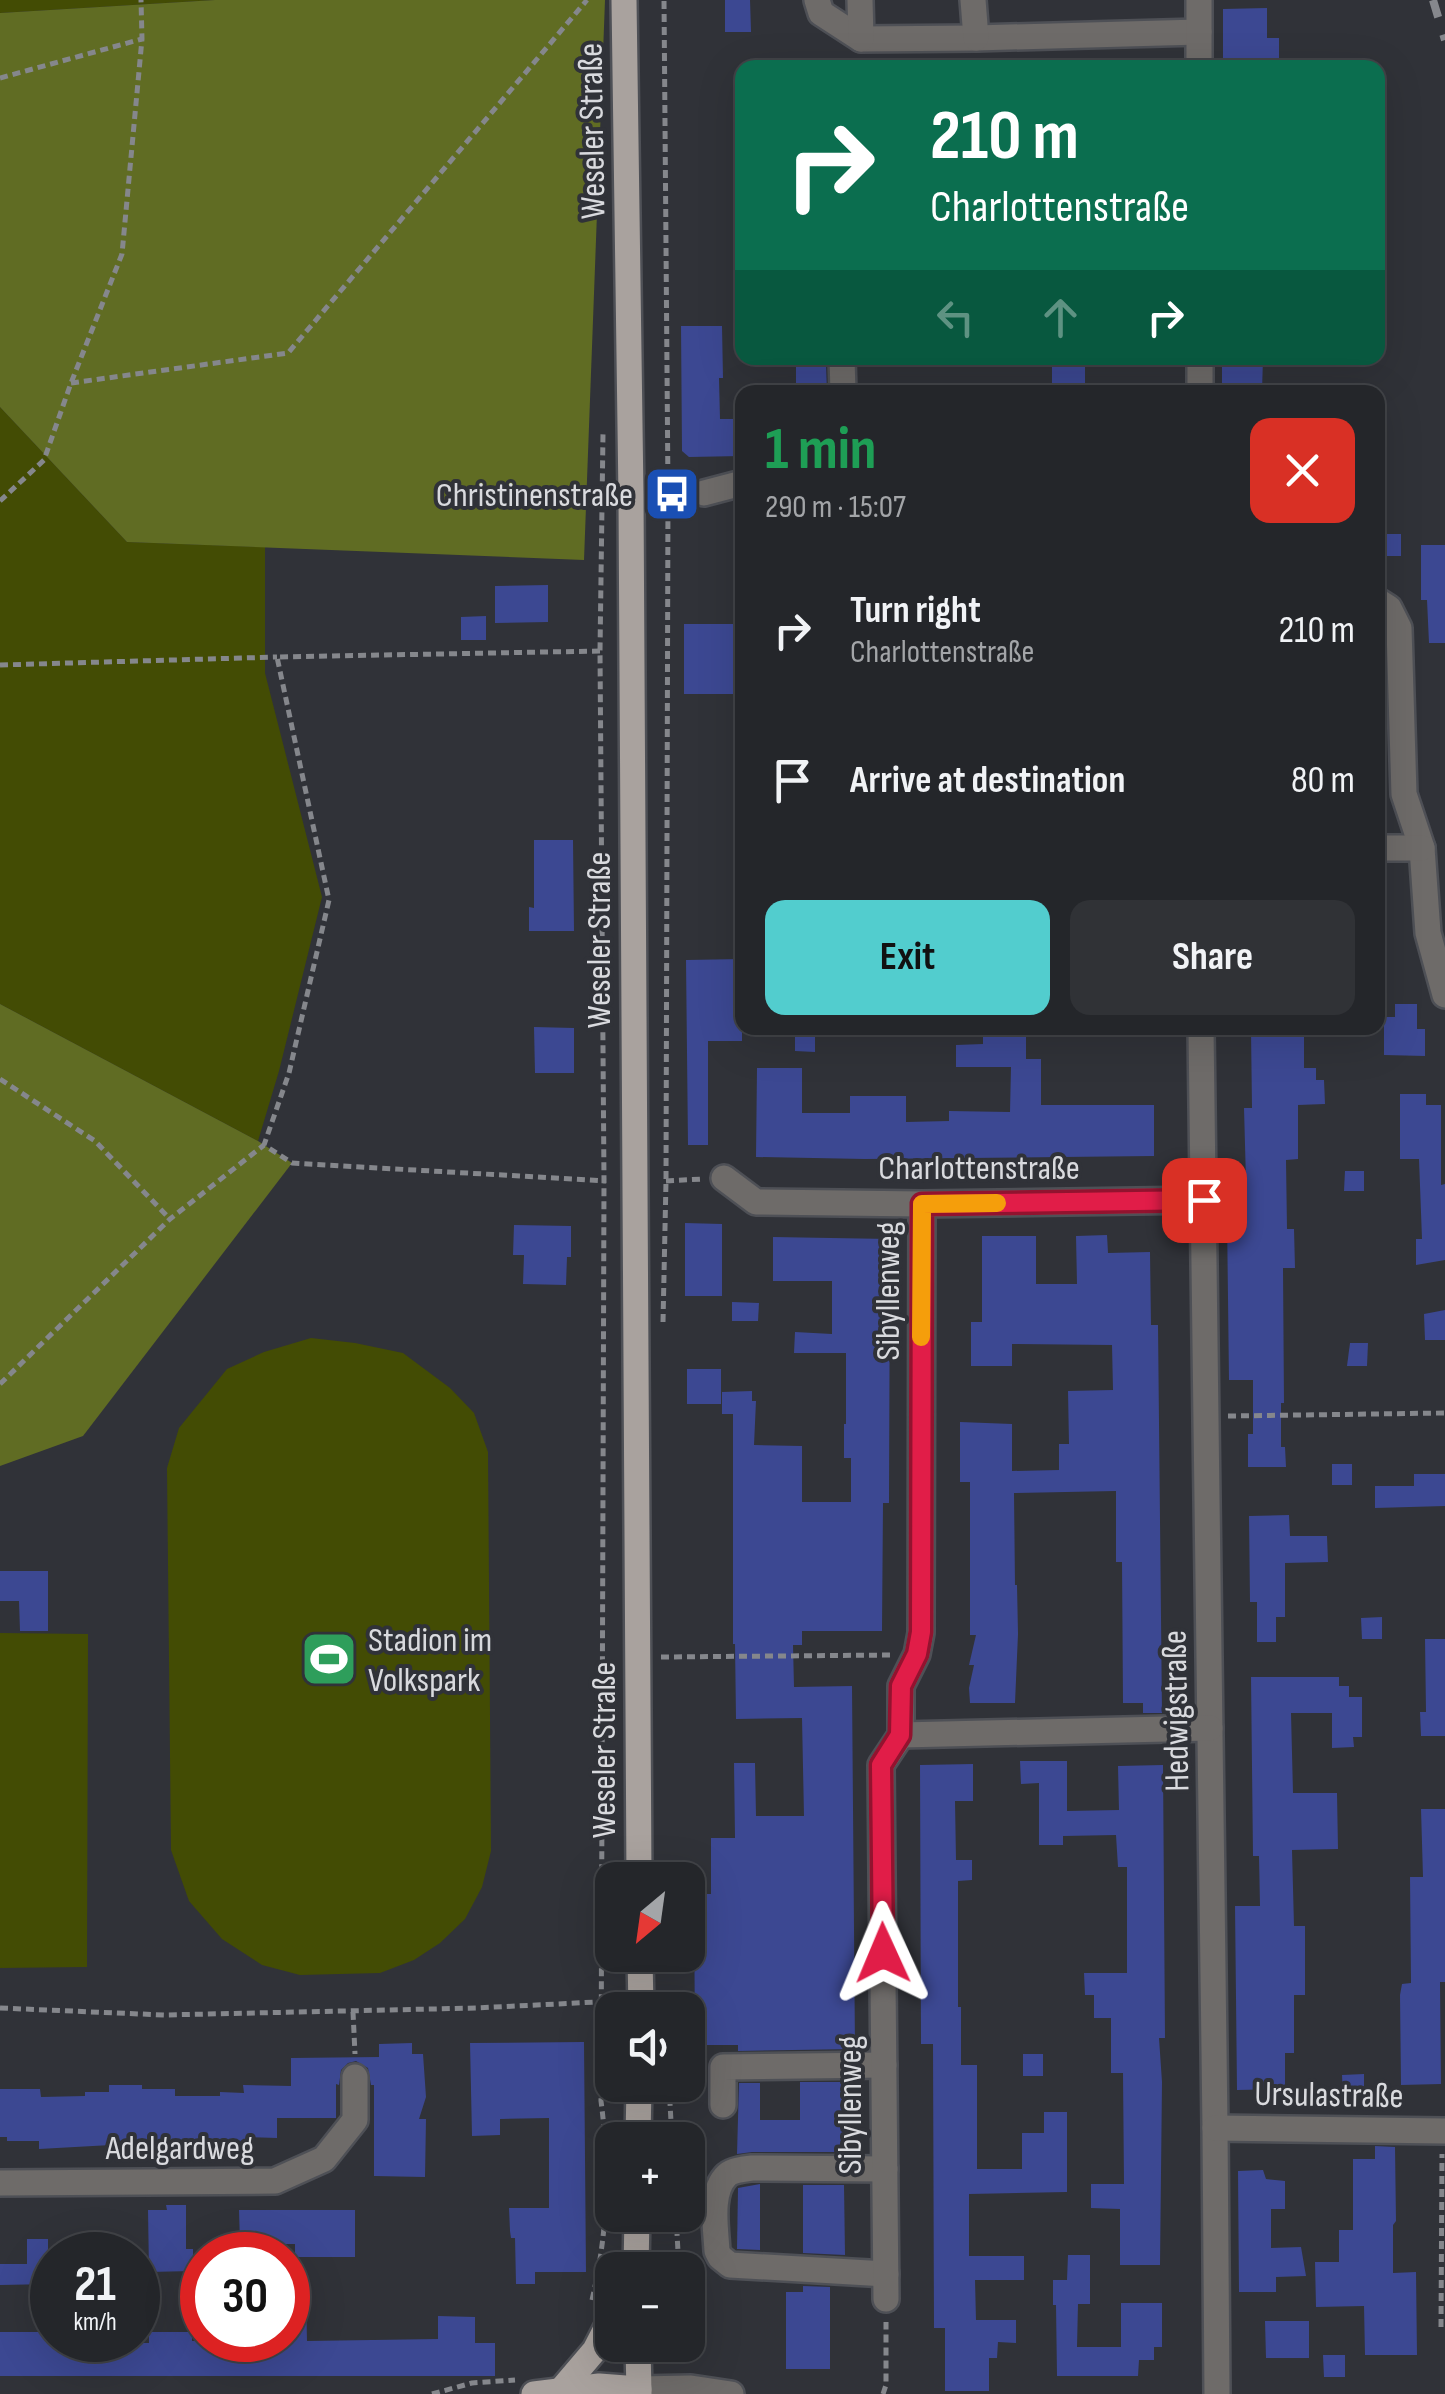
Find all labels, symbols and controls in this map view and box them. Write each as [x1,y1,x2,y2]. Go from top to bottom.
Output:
street label: Weseler Straße [569,42,616,220]
text: 210 m [930,95,1079,179]
icon: right [765,100,895,230]
text: Charlottenstraße [930,180,1189,235]
icon: left [928,290,983,345]
icon: ahead [1033,290,1088,345]
icon: right [1138,290,1193,345]
text: 1 min [765,414,877,486]
button: close [1250,418,1355,523]
bus stop icon: Christinenstraße [642,464,702,524]
place label: Christinenstraße [436,474,633,517]
text: 290 m · 15:07 [765,488,906,527]
text: Turn right [850,588,981,633]
icon: right [765,603,820,658]
text: 210 m [1279,608,1355,653]
text: Charlottenstraße [850,633,1034,672]
icon: arrive [765,753,820,808]
text: Arrive at destination [850,758,1125,803]
text: 80 m [1291,758,1355,803]
street label: Weseler Straße [578,852,621,1028]
button: Exit [765,900,1050,1015]
button: Share [1070,900,1355,1015]
street label: Charlottenstraße [878,1147,1080,1190]
pin [1162,1158,1247,1243]
icon: arrive [1177,1173,1232,1228]
street label: Sibyllenweg [867,1222,910,1360]
place label: Stadion im Volkspark [368,1619,492,1702]
sports icon: Stadion im Volkspark [299,1629,359,1689]
street label: Hedwigstraße [1154,1630,1199,1792]
street label: Weseler Straße [583,1662,626,1838]
north arrow [595,1862,705,1972]
map controls [595,1862,705,2362]
position arrow [831,1901,935,2005]
button: sound [595,1992,705,2102]
street label: Sibyllenweg [829,2036,872,2174]
street label: Ursulastraße [1254,2073,1404,2118]
button: + [595,2122,705,2232]
street label: Adelgardweg [105,2127,254,2170]
speed limit sign: 30 [180,2232,310,2362]
button: − [595,2252,705,2362]
text: 21 [74,2255,116,2315]
text: km/h [73,2307,117,2338]

